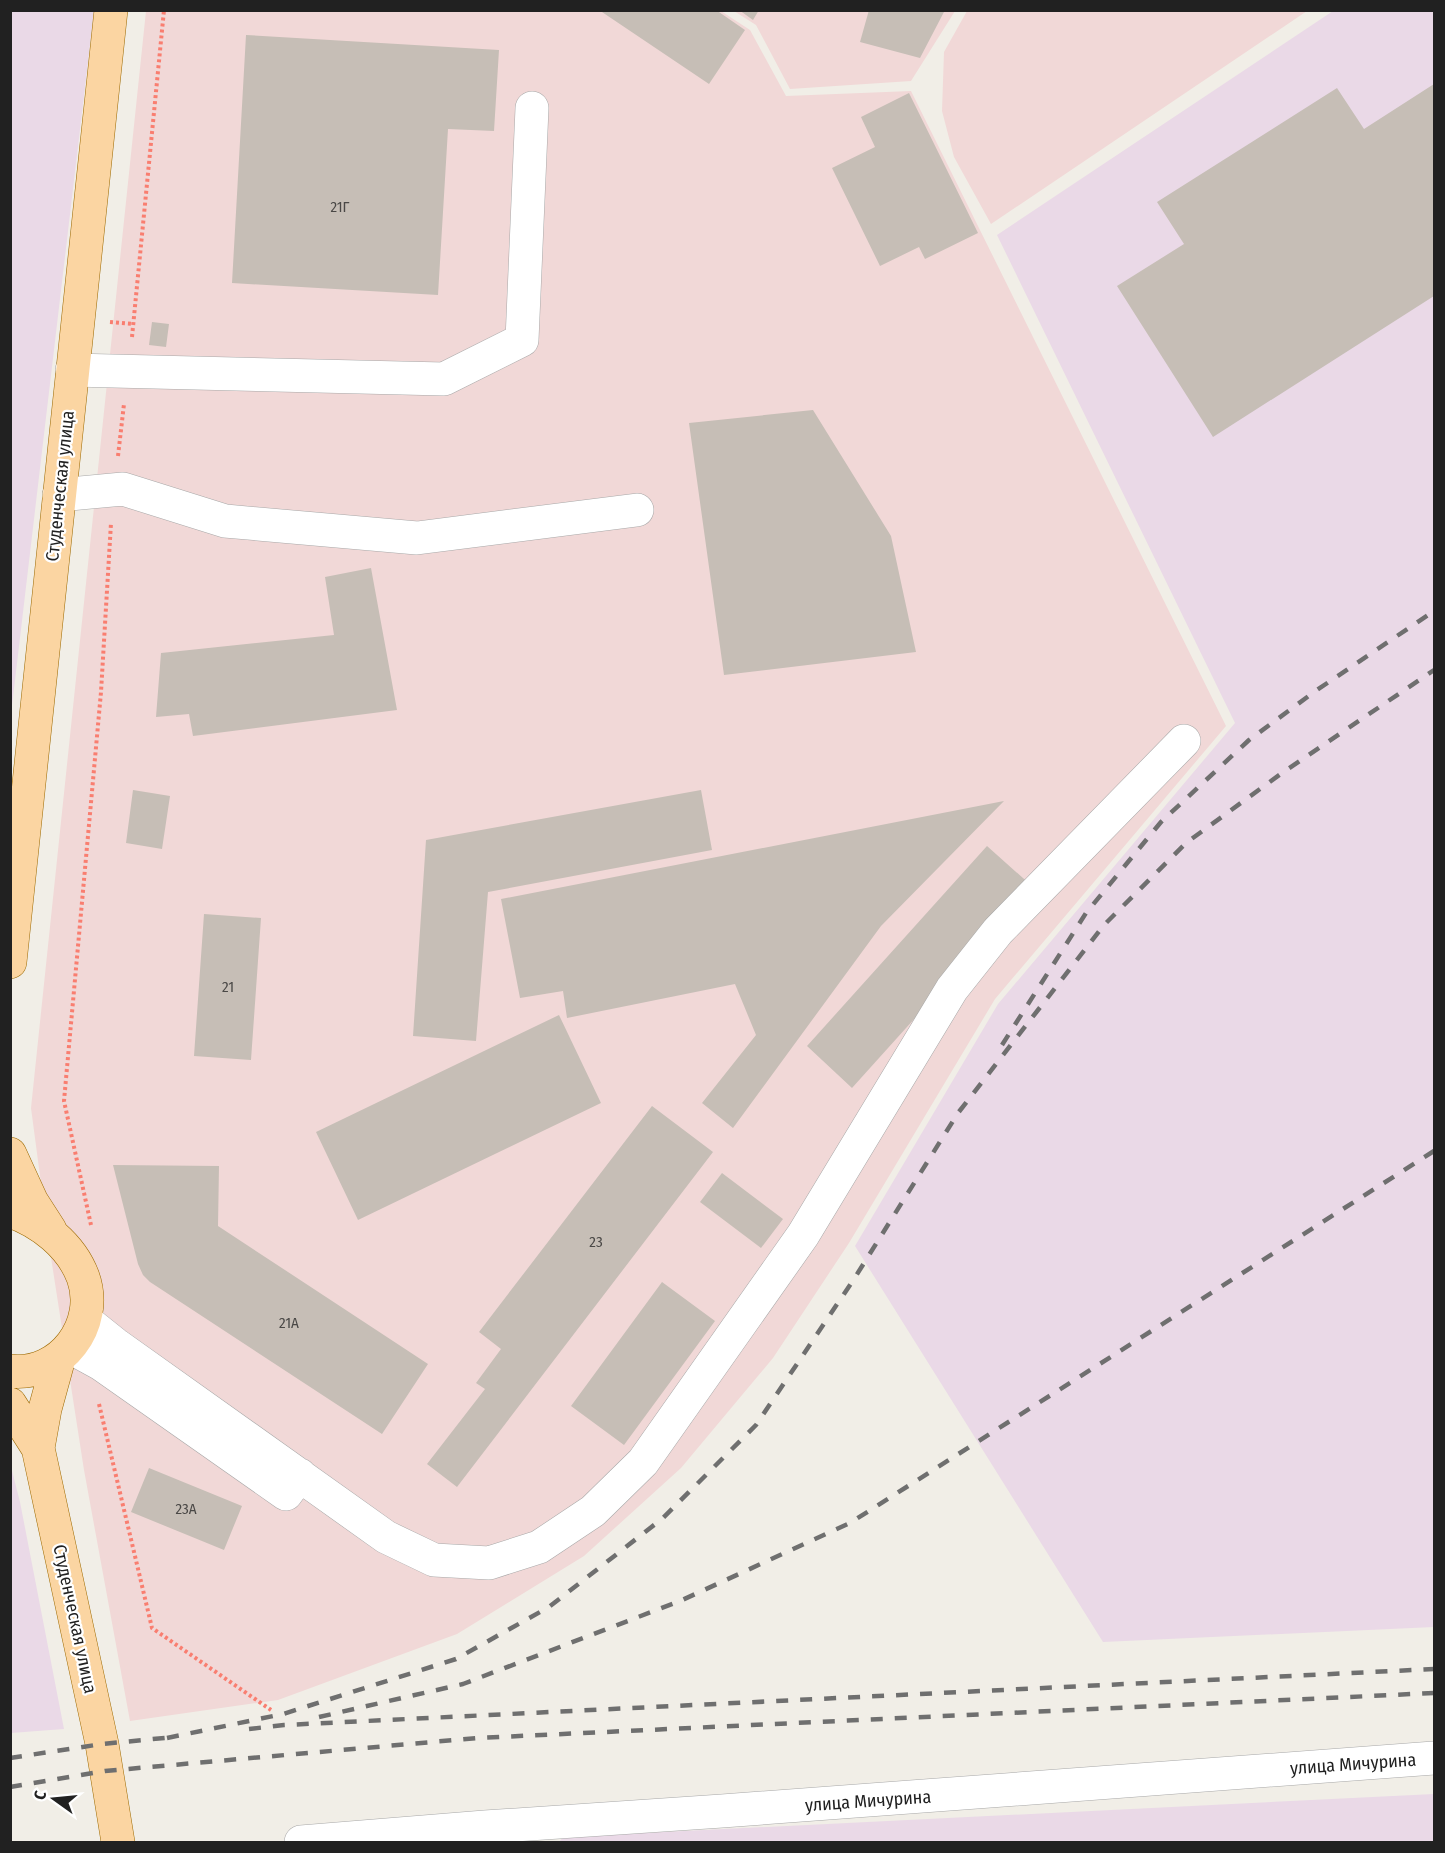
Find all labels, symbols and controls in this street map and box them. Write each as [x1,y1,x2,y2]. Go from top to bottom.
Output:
house number: 21Г [330,198,350,216]
street label: Студенческая улица [41,409,79,563]
house number: 21 [222,978,234,996]
house number: 23 [589,1233,603,1251]
house number: 21А [279,1314,299,1332]
house number: 23А [175,1500,197,1518]
street label: Студенческая улица [48,1543,102,1696]
street label: улица Мичурина [1289,1749,1417,1779]
north arrow [24,1769,84,1829]
street label: улица Мичурина [804,1786,932,1816]
text: С [30,1788,50,1802]

